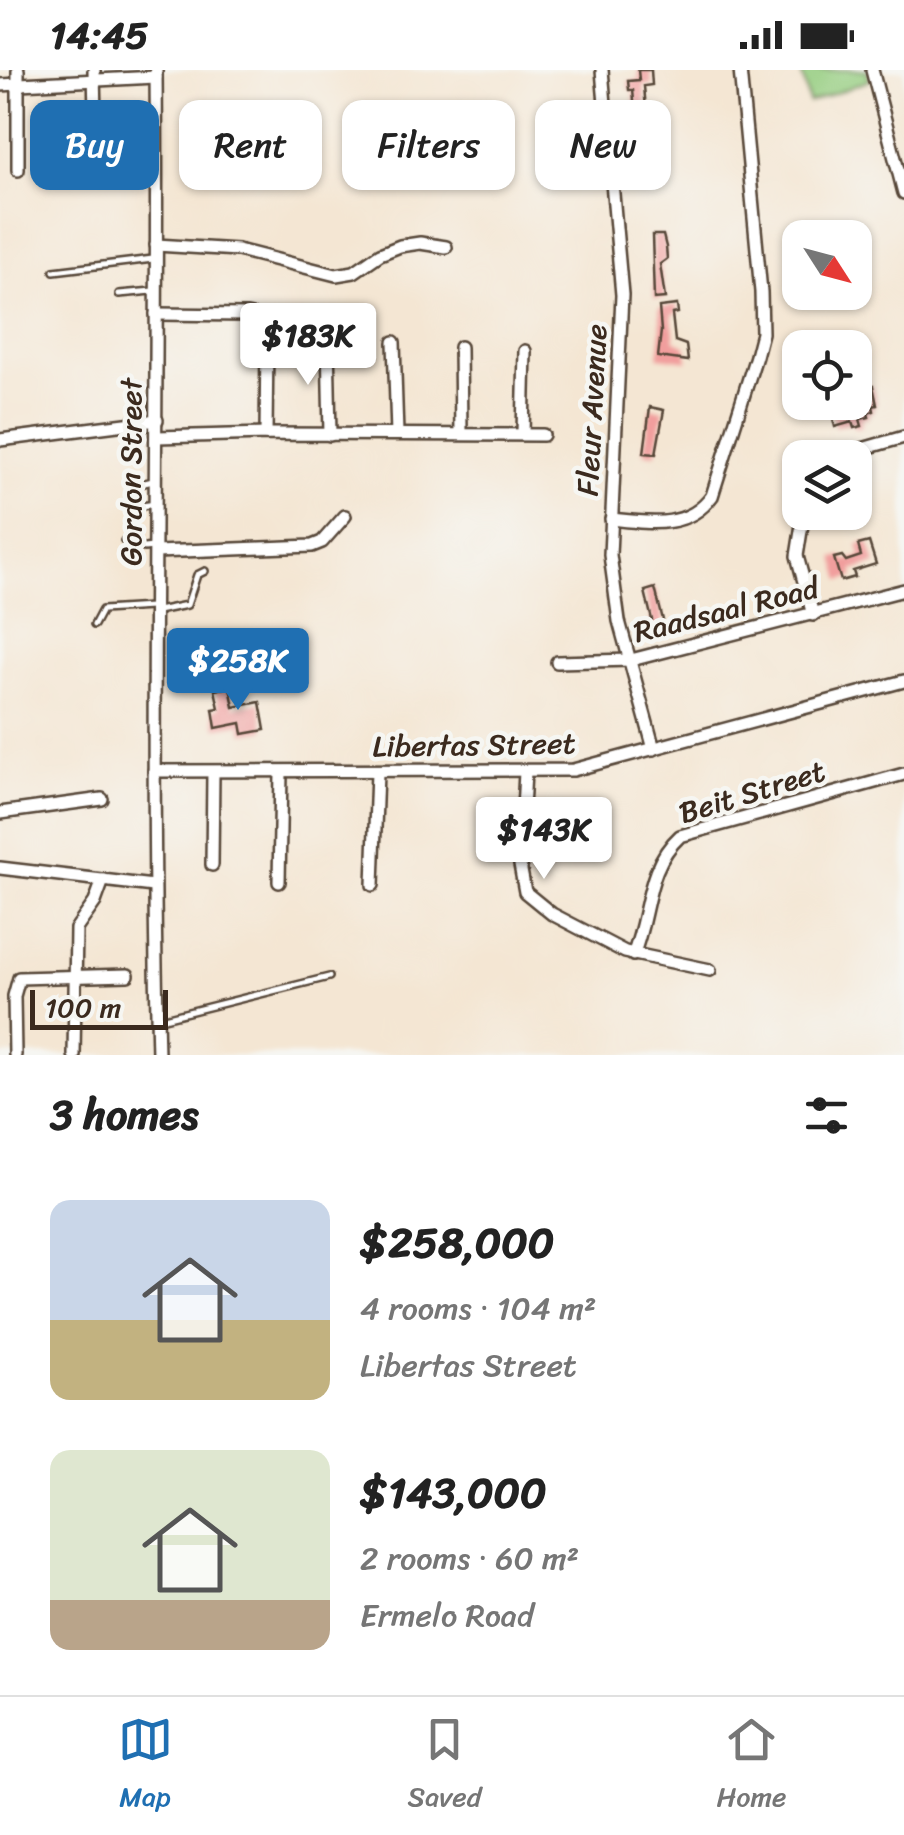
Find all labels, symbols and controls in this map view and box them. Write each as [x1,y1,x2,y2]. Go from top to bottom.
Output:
text: 14:45 [50,2,149,69]
chip: Buy [30,100,159,190]
chip: Rent [179,100,322,190]
chip: Filters [342,100,515,190]
chip: New [535,100,671,190]
north arrow [782,220,872,310]
map controls [782,220,872,530]
pin: $183K [238,303,378,388]
text: $183K [262,307,354,364]
street label: Fleur Avenue [561,323,623,497]
button: locate [782,330,872,420]
street label: Gordon Street [104,376,158,566]
button: layers [782,440,872,530]
street label: Raadsaal Road [628,560,826,659]
pin: $258K [168,628,308,713]
text: $258K [189,632,287,689]
street label: Libertas Street [372,716,576,774]
street label: Beit Street [672,744,832,840]
pin: $143K [474,797,614,882]
text: $143K [498,801,590,858]
text: 100 m [45,983,121,1032]
scale bar [30,985,168,1030]
text: 3 homes [50,1078,198,1152]
icon: filters [799,1088,854,1143]
text: $258,000 [360,1206,554,1280]
icon: home [130,1240,250,1360]
text: 4 rooms · 104 m² [360,1280,596,1337]
text: Libertas Street [360,1337,577,1394]
text: $143,000 [360,1456,547,1530]
icon: home [130,1490,250,1610]
text: 2 rooms · 60 m² [360,1530,579,1587]
text: Ermelo Road [360,1587,534,1644]
tab: Map [118,1712,173,1821]
tab: Saved [408,1712,481,1821]
tab: Home [717,1712,786,1821]

